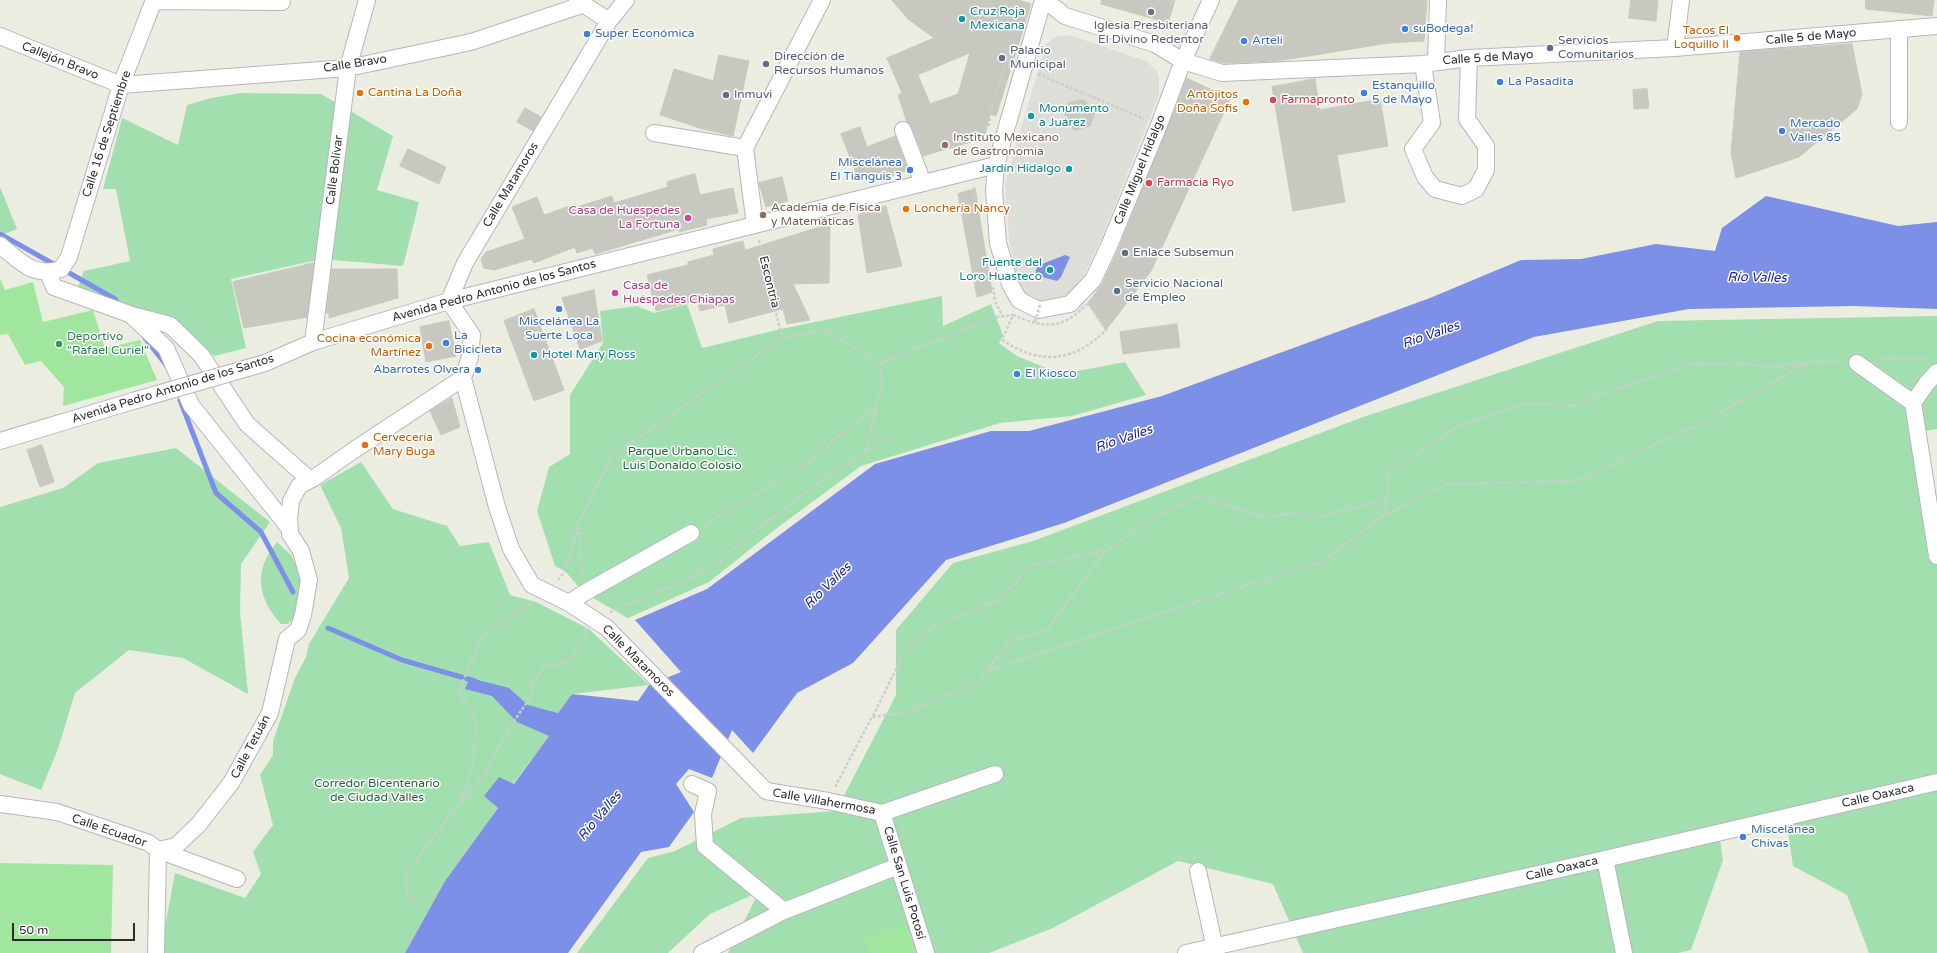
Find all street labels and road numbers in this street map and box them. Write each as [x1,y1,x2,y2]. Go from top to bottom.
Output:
street label: Calle 5 de Mayo [1765,26,1857,48]
street label: Callejón Bravo [19,39,101,83]
street label: Calle 5 de Mayo [1442,48,1534,68]
street label: Calle Bravo [322,52,388,76]
street label: Calle 16 de Septiembre [80,69,134,199]
street label: Calle Miguel Hidalgo [1111,113,1169,227]
street label: Calle Bolívar [324,134,346,206]
street label: Calle Matamoros [480,140,542,230]
street label: Escontria [756,255,782,309]
street label: Avenida Pedro Antonio de los Santos [390,257,598,325]
street label: Avenida Pedro Antonio de los Santos [70,351,276,427]
street label: Calle Matamoros [599,622,677,700]
street label: Calle Tetuán [228,713,274,781]
street label: Calle Oaxaca [1840,781,1916,811]
street label: Calle Villahermosa [771,786,877,818]
street label: Calle Ecuador [70,811,148,851]
street label: Calle San Luis Potosí [880,825,928,941]
street label: Calle Oaxaca [1524,854,1600,884]

